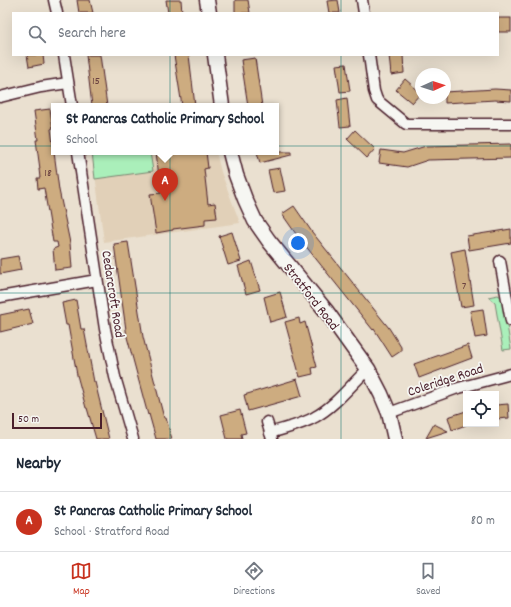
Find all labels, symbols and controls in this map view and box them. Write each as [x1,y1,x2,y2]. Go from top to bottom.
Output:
search box [12,12,499,56]
icon: search [26,23,48,45]
text: Search here [58,23,126,45]
north arrow [415,68,451,104]
house number: 15 [92,73,100,90]
popup [51,103,279,155]
text: St Pancras Catholic Primary School [66,109,264,131]
text: School [66,131,98,150]
house number: 18 [44,165,52,182]
pin: A [152,168,178,201]
your location [288,233,308,253]
street label: Cedarcroft Road [95,249,129,339]
street label: Stratford Road [278,259,343,335]
house number: 7 [462,278,467,295]
street label: Coleridge Road [405,359,486,403]
map controls [463,391,499,427]
button: locate [463,391,499,427]
scale bar [12,411,102,430]
text: 50 m [18,412,39,428]
text: Nearby [16,453,60,477]
text: St Pancras Catholic Primary School [54,501,252,523]
text: A [25,512,33,531]
text: 80 m [471,512,495,531]
text: School · Stratford Road [54,523,169,542]
tab: Map [70,560,92,600]
tab: Directions [233,560,275,600]
tab: Saved [416,560,441,600]

